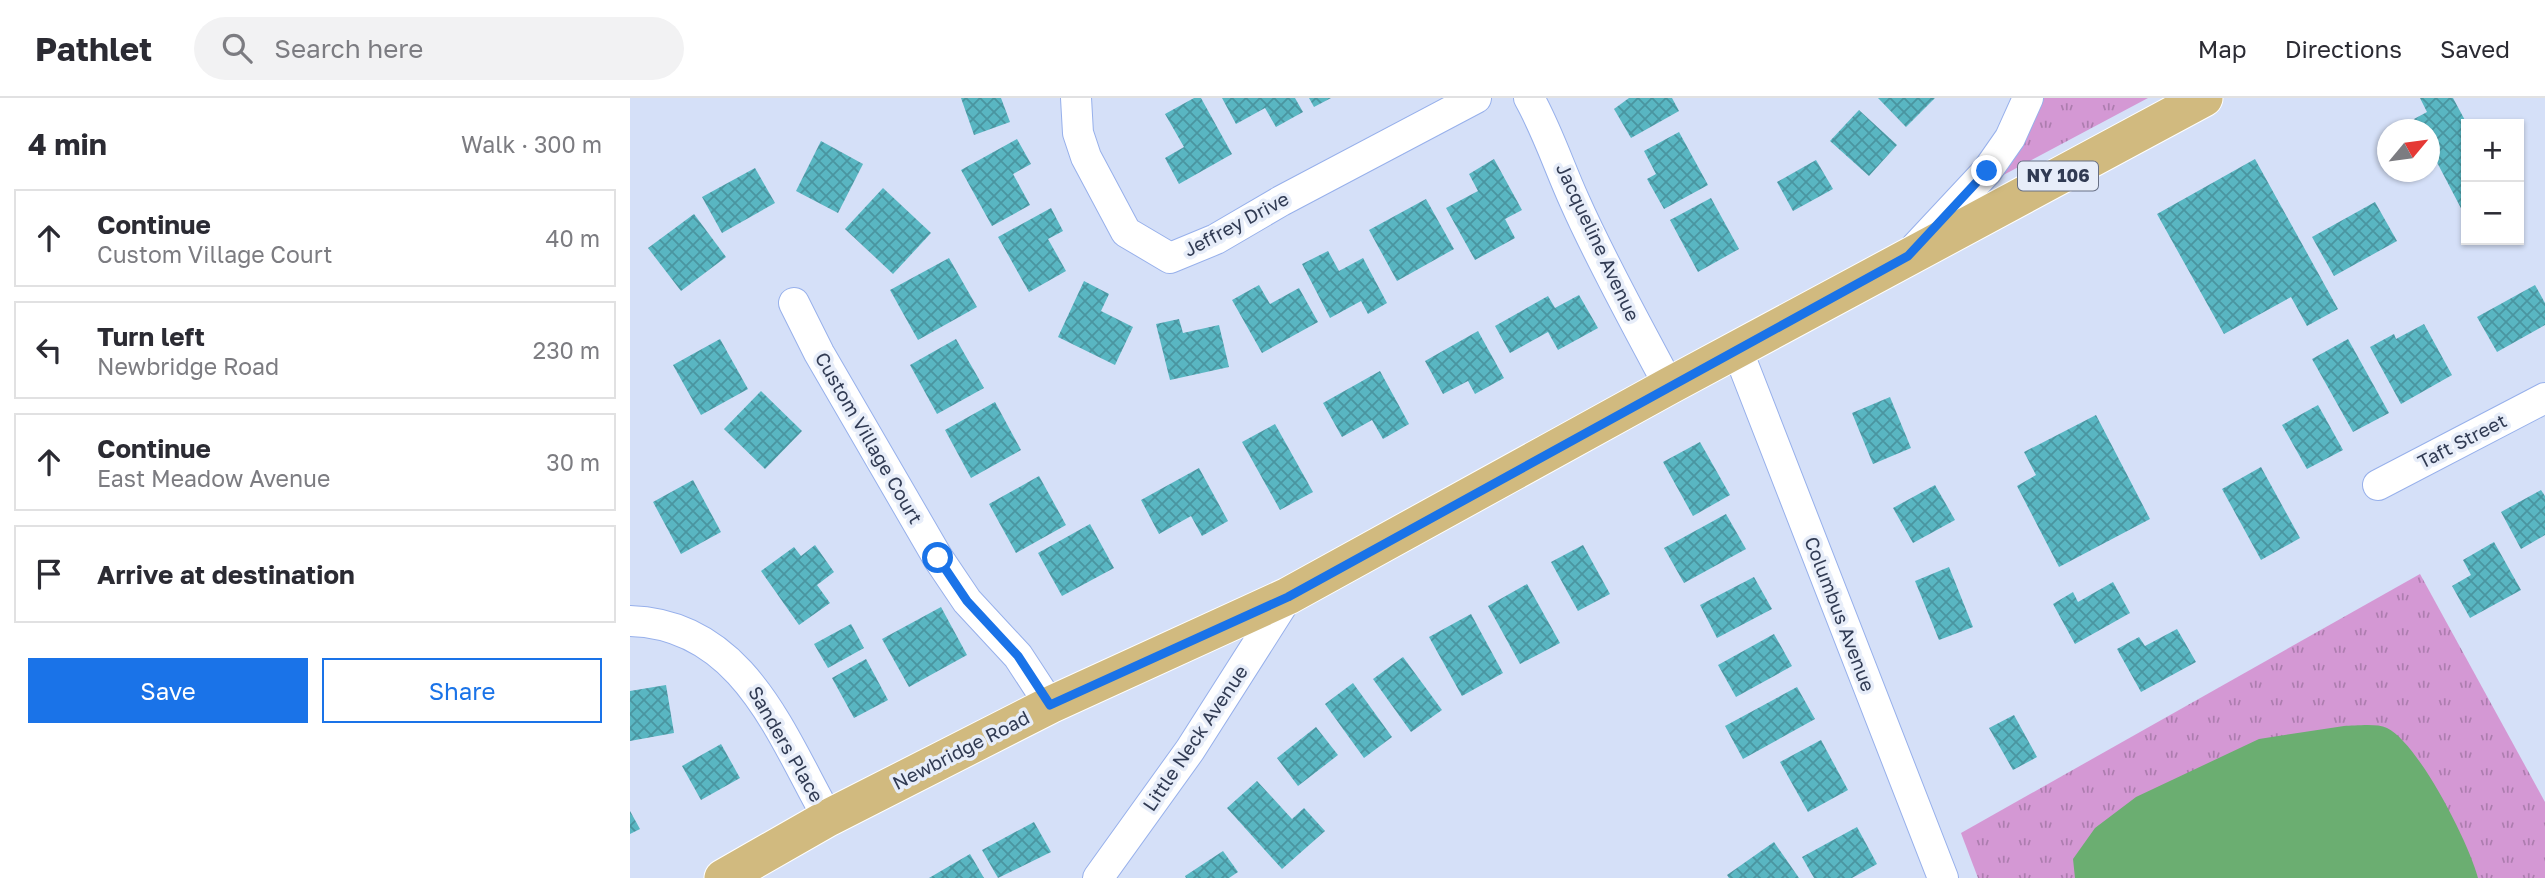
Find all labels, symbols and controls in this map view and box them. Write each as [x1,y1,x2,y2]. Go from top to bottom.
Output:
search box [194,17,684,80]
text: Pathlet [35,29,152,68]
icon: search [218,29,256,67]
text: Search here [274,33,423,64]
text: Map [2198,34,2247,63]
text: Directions [2285,34,2402,63]
text: Saved [2440,34,2510,63]
north arrow [2377,119,2440,182]
map controls [2461,119,2524,245]
button: + [2461,119,2524,182]
text: 4 min [28,126,107,162]
text: Walk · 300 m [461,130,602,158]
route end [1971,155,2002,186]
street label: Jacqueline Avenue [1552,159,1645,324]
road number: NY 106 [2018,162,2098,190]
button: − [2461,182,2524,245]
street label: Jeffrey Drive [1179,186,1292,261]
text: Continue [97,209,211,240]
icon: ahead [30,219,68,257]
text: 40 m [546,224,600,252]
text: Custom Village Court [97,240,332,268]
text: Turn left [97,321,205,352]
icon: left [30,331,68,369]
text: 230 m [533,336,600,364]
street label: Custom Village Court [811,348,928,528]
text: Newbridge Road [97,352,279,380]
street label: Taft Street [2414,408,2510,473]
text: Continue [97,433,211,464]
icon: ahead [30,443,68,481]
text: 30 m [546,448,600,476]
text: East Meadow Avenue [97,464,330,492]
street label: Columbus Avenue [1800,533,1881,694]
route start [922,542,953,573]
icon: arrive [30,555,68,593]
text: Arrive at destination [97,559,355,590]
button: Save [28,658,308,723]
button: Share [322,658,602,723]
street label: Little Neck Avenue [1137,660,1252,815]
street label: Sanders Place [744,682,829,806]
street label: Newbridge Road [888,705,1033,794]

